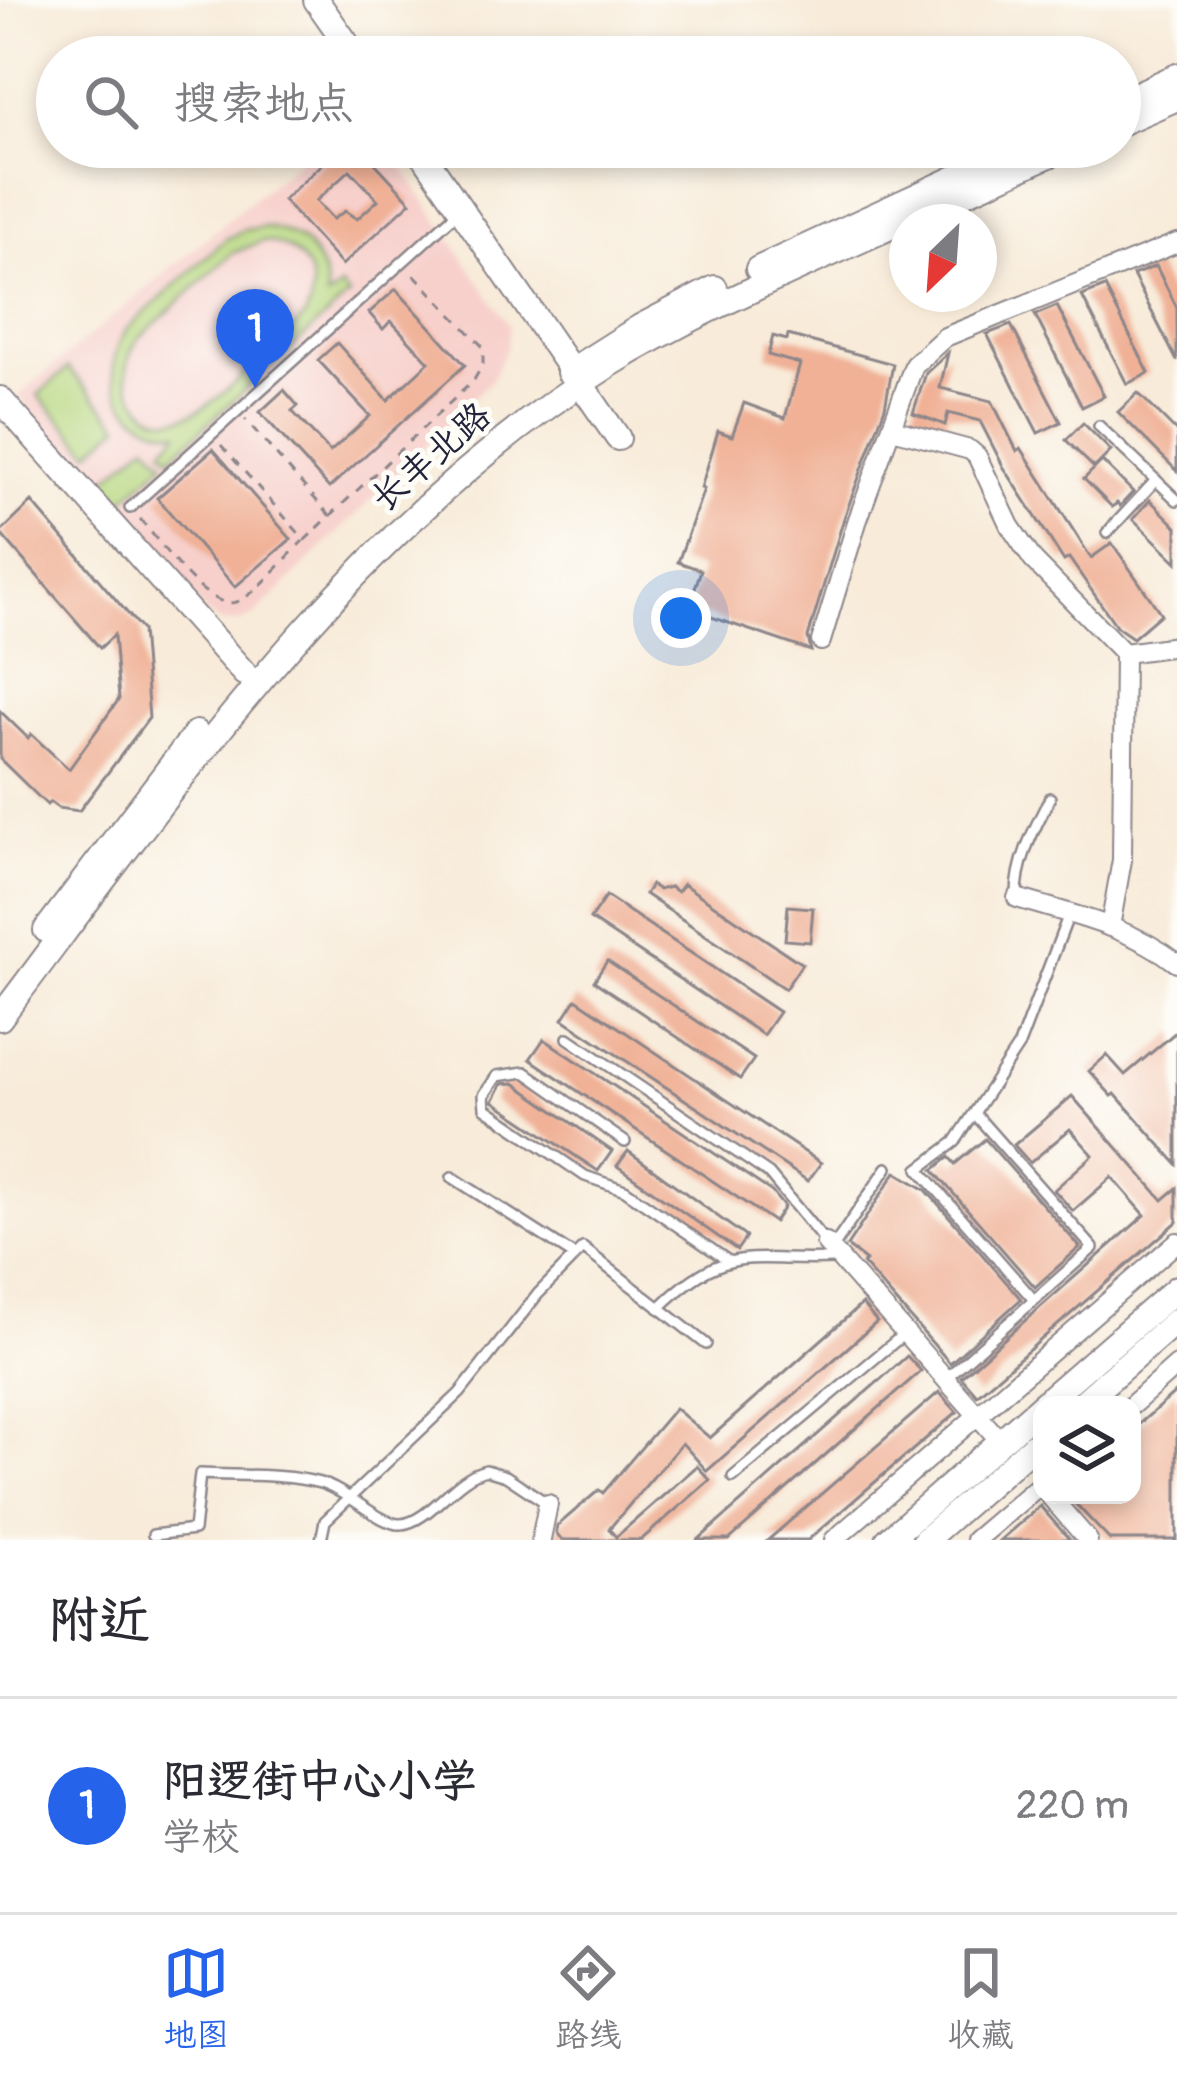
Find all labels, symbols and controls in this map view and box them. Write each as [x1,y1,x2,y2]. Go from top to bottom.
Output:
search box [36,36,1141,168]
icon: search [78,69,144,135]
text: 搜索地点 [174,76,354,132]
north arrow [889,204,997,312]
pin: 1 [216,289,294,388]
street label: 长丰北路 [362,393,500,521]
your location [651,588,711,648]
map controls [1033,1396,1141,1504]
button: layers [1033,1396,1141,1504]
text: 附近 [48,1589,150,1653]
text: 阳逻街中心小学 [162,1754,477,1810]
text: 1 [79,1781,95,1830]
text: 220 m [1016,1781,1129,1830]
text: 学校 [162,1813,240,1862]
tab: 地图 [163,1940,229,2056]
tab: 路线 [555,1940,621,2056]
tab: 收藏 [948,1940,1014,2056]

